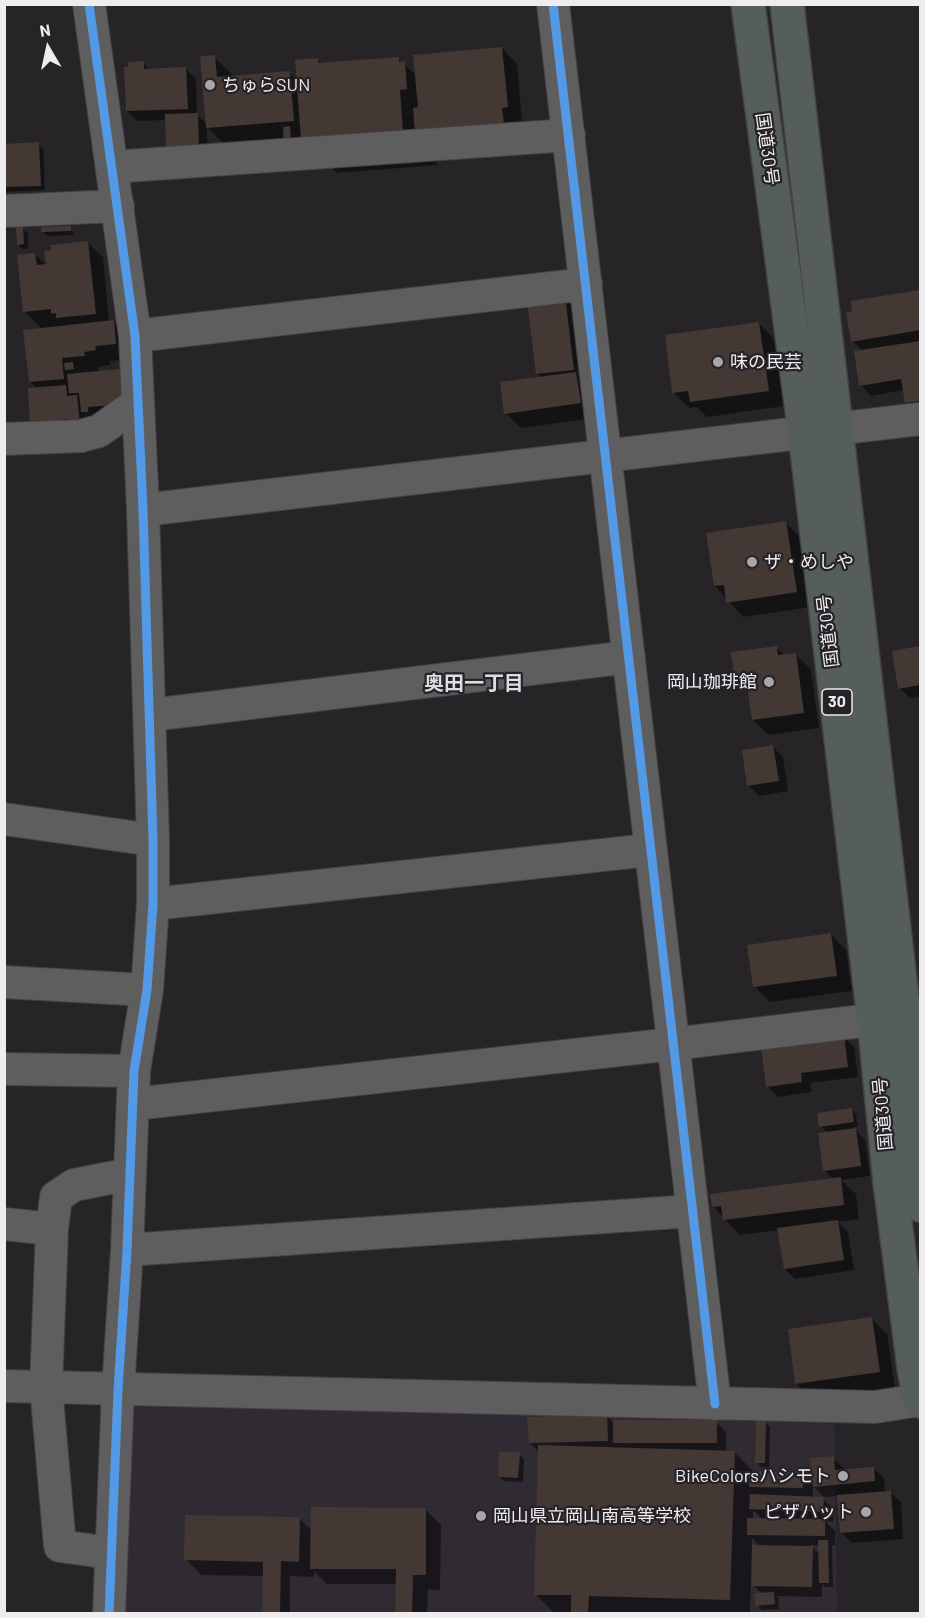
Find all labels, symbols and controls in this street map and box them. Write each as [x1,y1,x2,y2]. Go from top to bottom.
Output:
north arrow [18,18,78,78]
text: N [38,20,52,40]
place label: ちゅらSUN [222,74,310,96]
marker: ちゅらSUN [203,78,217,92]
street label: 国道30号 [751,111,783,187]
place label: 味の民芸 [730,351,802,373]
marker: 味の民芸 [711,355,725,369]
place label: ザ・めしや [764,551,854,573]
marker: ザ・めしや [745,555,759,569]
street label: 国道30号 [813,593,843,669]
district label: 奥田一丁目 [424,671,524,695]
place label: 岡山珈琲館 [667,671,757,693]
marker: 岡山珈琲館 [762,675,776,689]
road number: 30 [822,689,852,715]
street label: 国道30号 [869,1076,897,1152]
place label: BikeColorsハシモト [675,1465,831,1487]
marker: BikeColorsハシモト [836,1469,850,1483]
place label: ピザハット [764,1501,854,1523]
place label: 岡山県立岡山南高等学校 [493,1505,691,1527]
marker: ピザハット [859,1505,873,1519]
marker: 岡山県立岡山南高等学校 [474,1509,488,1523]

